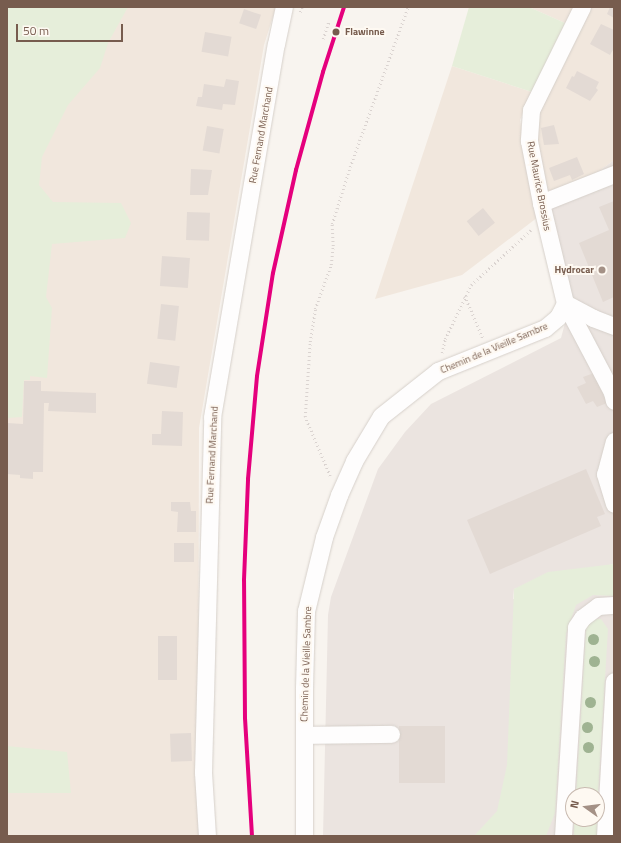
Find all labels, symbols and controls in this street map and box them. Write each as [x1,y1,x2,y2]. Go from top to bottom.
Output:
scale bar [18,16,125,42]
text: 50 m [23,21,49,40]
marker: Flawinne [330,26,342,38]
place label: Flawinne [345,26,385,38]
street label: Rue Fernand Marchand [247,86,275,184]
street label: Rue Maurice Brossius [524,140,554,232]
place label: Hydrocar [554,264,594,276]
marker: Hydrocar [597,265,607,275]
street label: Chemin de la Vieille Sambre [438,320,550,376]
street label: Rue Fernand Marchand [203,406,221,504]
street label: Chemin de la Vieille Sambre [298,606,314,722]
north arrow [565,787,605,827]
text: N [566,799,583,810]

